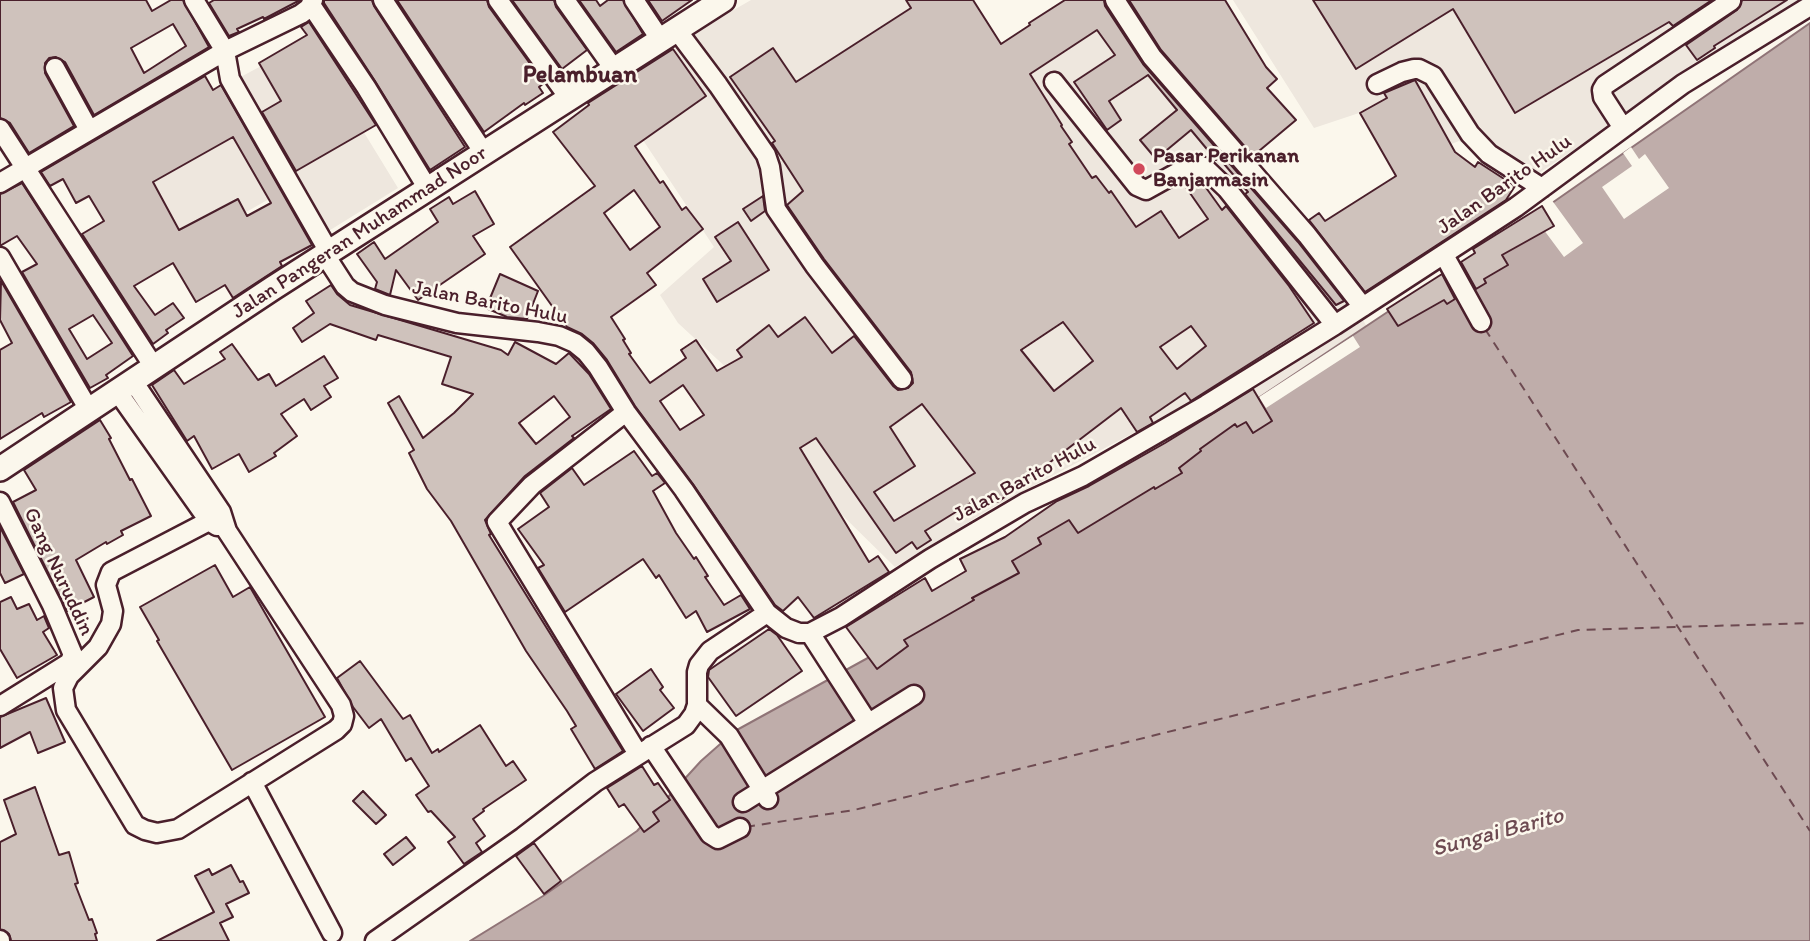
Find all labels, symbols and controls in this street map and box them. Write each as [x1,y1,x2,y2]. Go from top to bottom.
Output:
district label: Pelambuan [523,62,637,90]
street label: Jalan Barito Hulu [1433,129,1577,241]
street label: Jalan Pangeran Muhammad Noor [228,141,492,325]
place label: Pasar Perikanan Banjarmasin [1153,144,1299,194]
marker: Pasar Perikanan Banjarmasin [1131,161,1147,177]
street label: Jalan Barito Hulu [410,276,570,330]
street label: Jalan Barito Hulu [949,432,1101,528]
street label: Gang Nuruddin [17,504,99,640]
water label: Sungai Barito [1429,802,1567,864]

